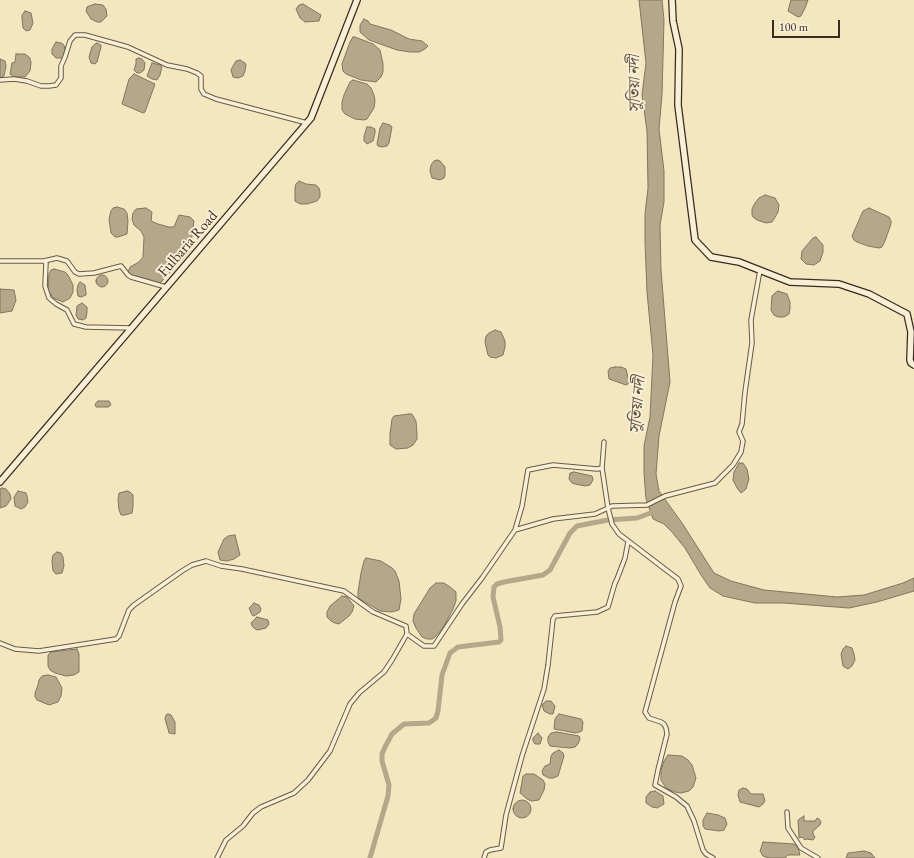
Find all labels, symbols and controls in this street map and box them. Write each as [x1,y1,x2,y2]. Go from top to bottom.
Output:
scale bar [774,12,842,38]
text: 100 m [779,19,808,35]
water label: সুতিয়া নদী [625,55,645,113]
street label: Fulbaria Road [154,207,222,281]
water label: সুতিয়া নদী [626,375,650,435]

